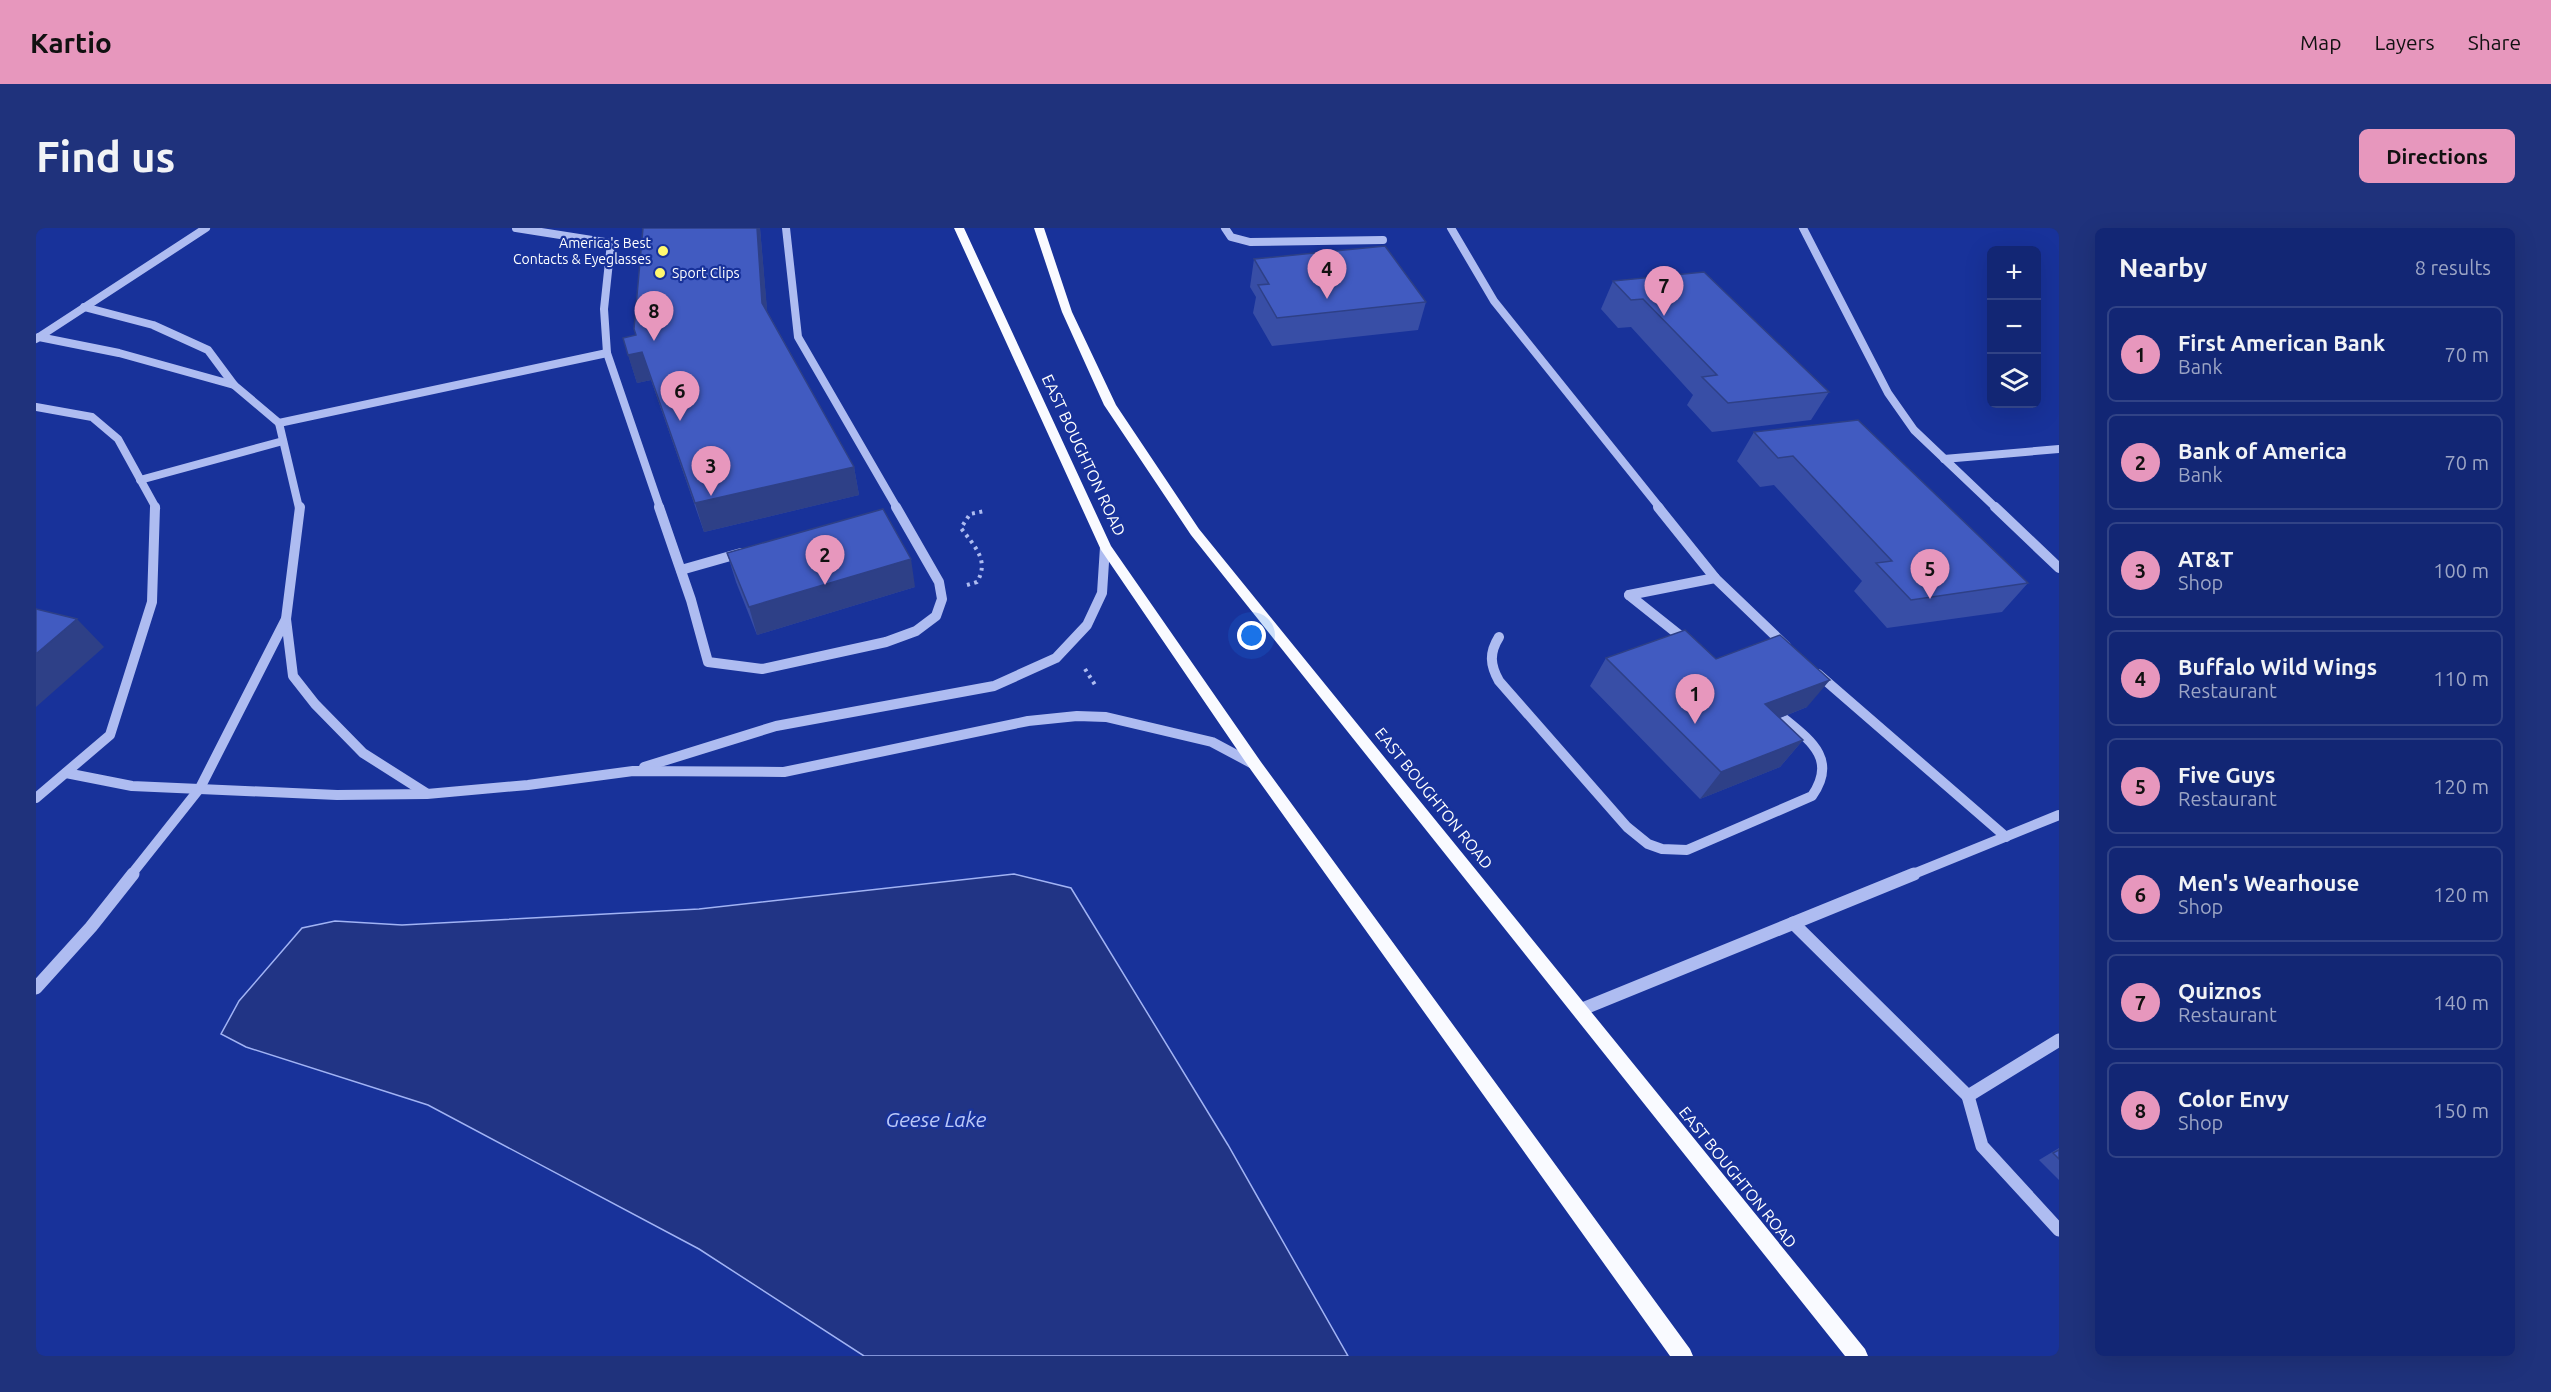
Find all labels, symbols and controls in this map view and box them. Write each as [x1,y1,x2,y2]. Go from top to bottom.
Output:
text: Kartio [30,27,112,58]
text: Map [2300,30,2341,54]
text: Layers [2374,30,2435,54]
text: Share [2468,30,2521,54]
button: Directions [2359,129,2515,183]
text: Find us [36,133,175,180]
place label: America's Best Contacts & Eyeglasses [513,235,651,267]
marker: America's Best Contacts & Eyeglasses [656,244,670,258]
map controls [1987,246,2041,408]
button: + [1987,246,2041,300]
pin: 4 [1308,250,1346,299]
text: Nearby [2119,253,2207,282]
text: 8 results [2415,256,2491,279]
place label: Sport Clips [672,265,740,281]
marker: Sport Clips [653,266,667,280]
pin: 7 [1644,266,1684,316]
pin: 8 [634,291,674,341]
button: − [1987,300,2041,354]
text: First American Bank [2178,330,2385,355]
text: 1 [2135,343,2146,366]
text: 70 m [2445,343,2489,366]
button: layers [1987,354,2041,408]
text: Bank [2178,355,2223,378]
street label: EAST BOUGHTON ROAD [1039,371,1129,539]
pin: 6 [660,372,700,421]
text: Bank of America [2178,438,2347,463]
pin: 3 [692,446,730,496]
text: 2 [2135,451,2146,474]
text: 70 m [2445,451,2489,474]
text: Bank [2178,463,2223,486]
pin: 2 [806,536,844,585]
text: AT&T [2178,546,2233,571]
pin: 5 [1910,550,1950,599]
text: 3 [2135,559,2146,582]
text: 100 m [2433,559,2489,582]
text: Shop [2178,571,2223,594]
your location [1237,621,1266,650]
text: Buffalo Wild Wings [2178,654,2377,679]
text: 4 [2135,667,2146,690]
text: 110 m [2433,667,2489,690]
pin: 1 [1676,674,1714,724]
text: Restaurant [2178,679,2277,702]
street label: EAST BOUGHTON ROAD [1372,724,1496,872]
text: Five Guys [2178,762,2276,787]
text: 5 [2135,775,2146,798]
text: 120 m [2433,775,2489,798]
text: Restaurant [2178,787,2277,810]
text: Men's Wearhouse [2178,870,2360,895]
text: 6 [2135,883,2146,906]
text: 120 m [2433,883,2489,906]
text: Shop [2178,895,2223,918]
text: Quiznos [2178,978,2262,1003]
text: 7 [2135,991,2146,1014]
text: 140 m [2433,991,2489,1014]
text: Restaurant [2178,1003,2277,1026]
text: Color Envy [2178,1086,2289,1111]
text: 8 [2135,1099,2146,1122]
text: 150 m [2433,1099,2489,1122]
street label: EAST BOUGHTON ROAD [1676,1103,1800,1251]
water label: Geese Lake [886,1107,987,1131]
text: Shop [2178,1111,2223,1134]

